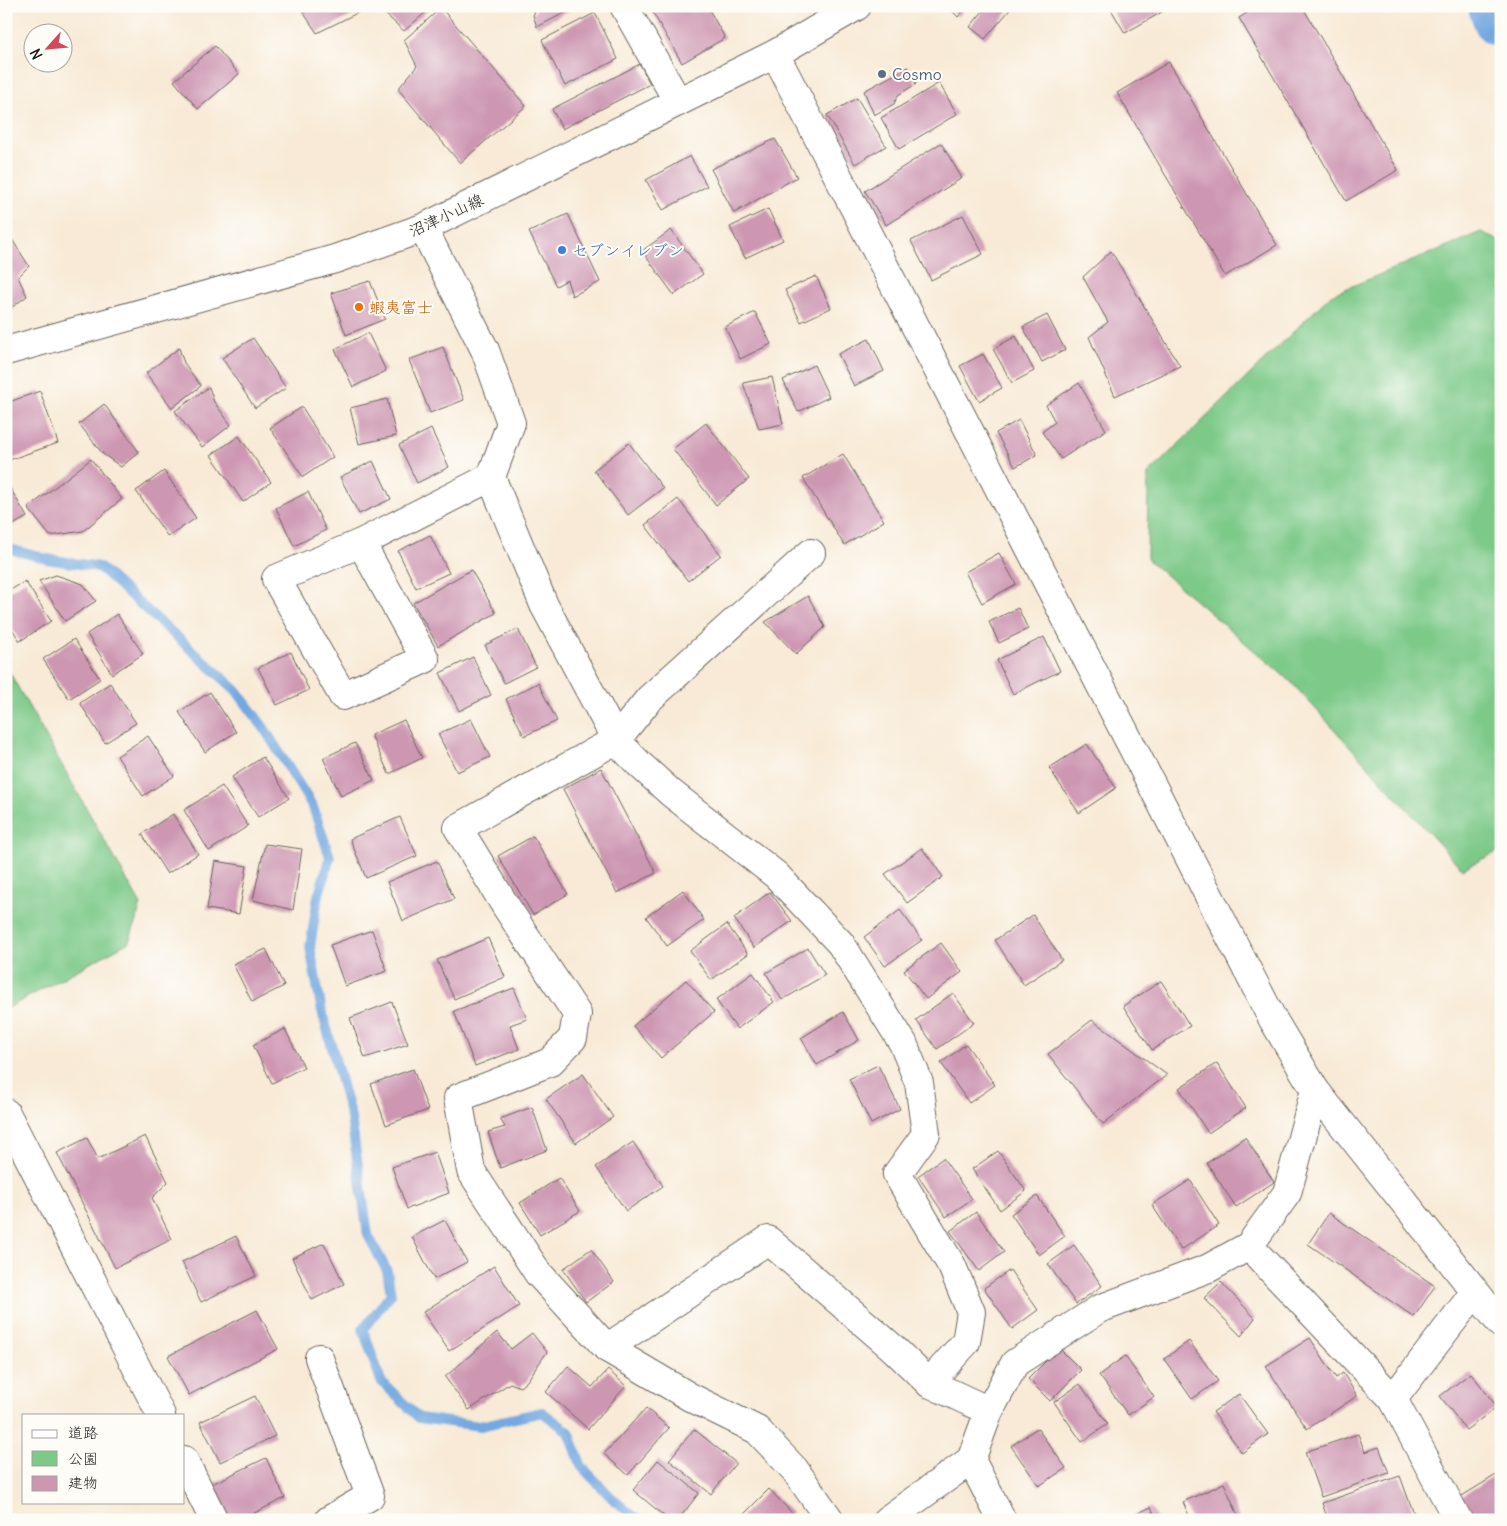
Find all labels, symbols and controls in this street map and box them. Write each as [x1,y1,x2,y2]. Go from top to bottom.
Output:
north arrow [22,22,72,72]
text: N [26,46,47,62]
place label: Cosmo [892,64,942,84]
marker: Cosmo [876,68,888,80]
street label: 沼津小山線 [406,189,486,241]
place label: セブンイレブン [572,240,684,260]
marker: セブンイレブン [556,244,568,256]
place label: 蝦夷富士 [369,297,433,317]
marker: 蝦夷富士 [353,301,365,313]
legend [22,1414,185,1504]
text: 道路 [68,1423,98,1442]
text: 公園 [68,1449,98,1468]
text: 建物 [68,1473,98,1492]

